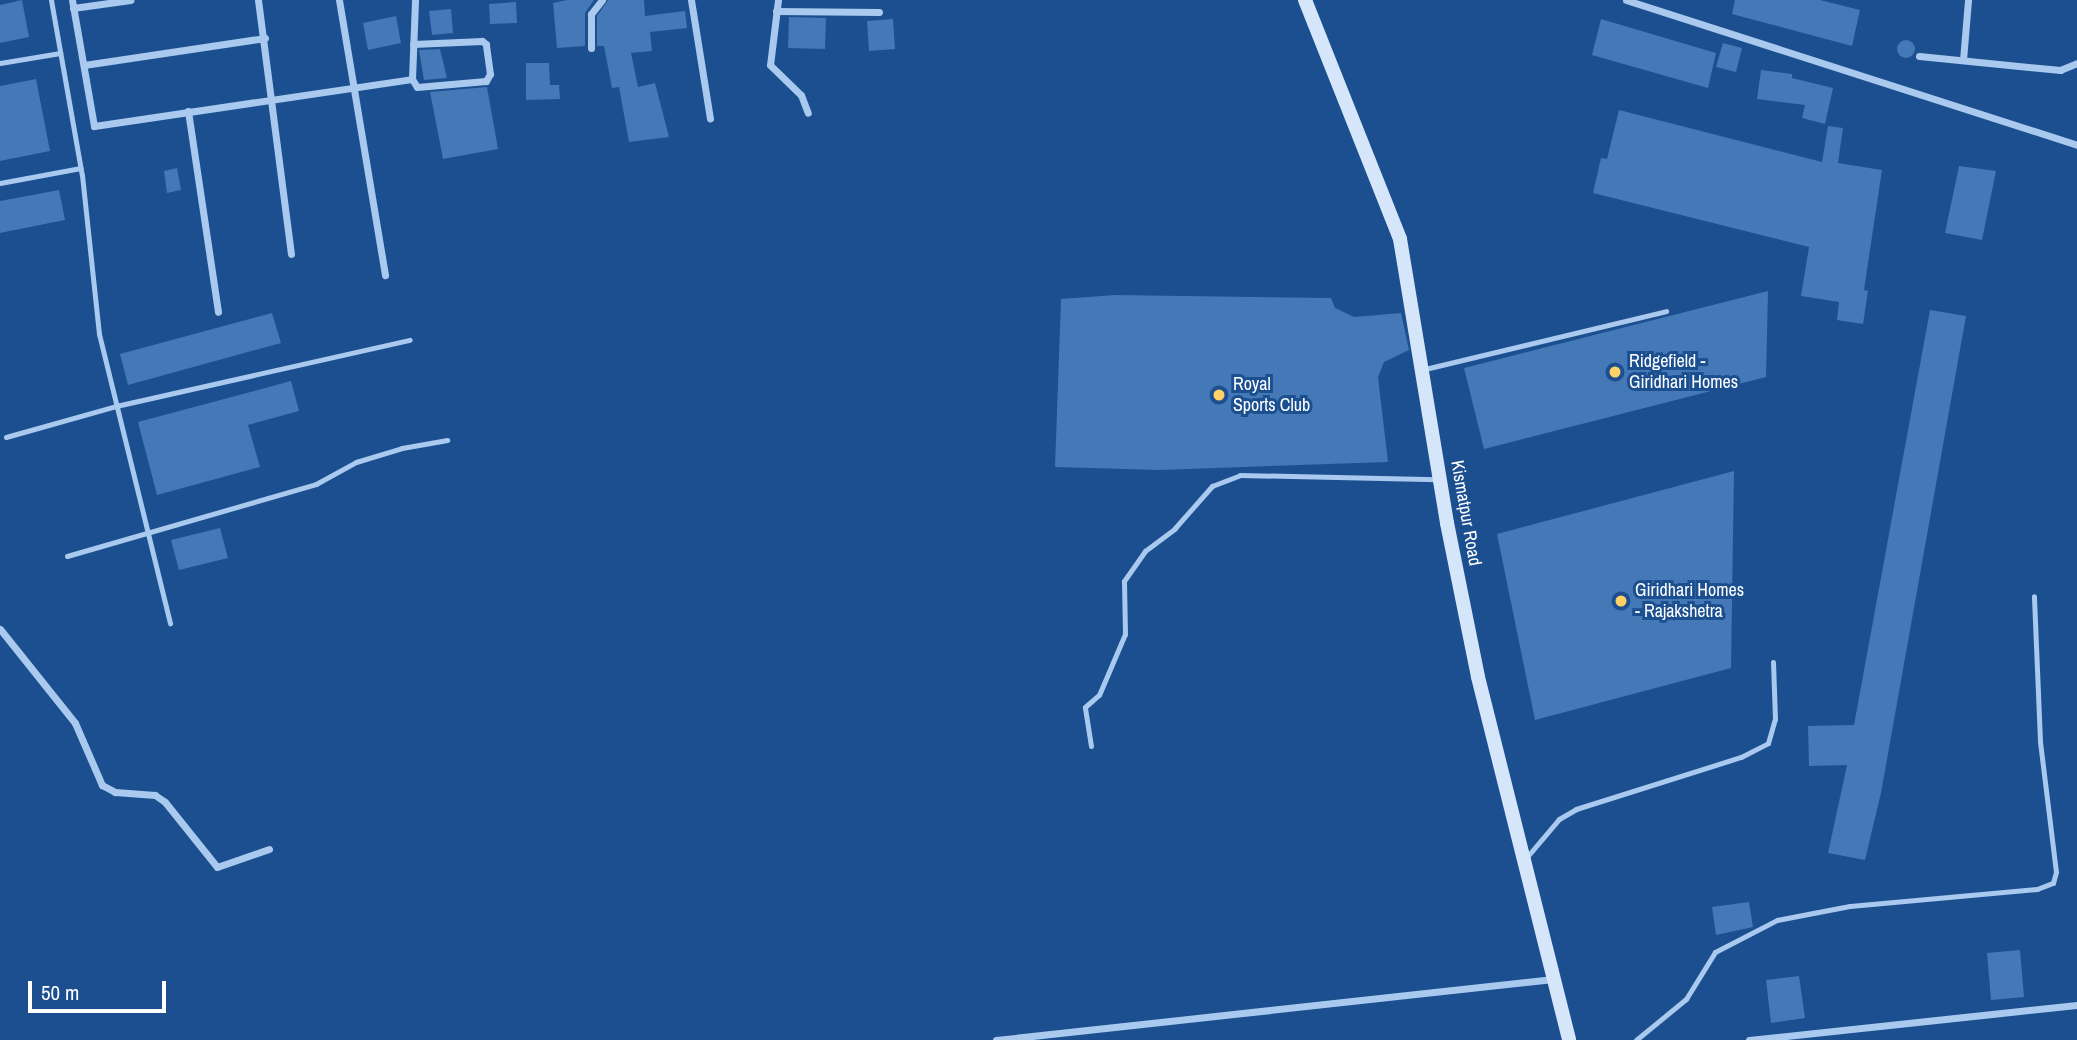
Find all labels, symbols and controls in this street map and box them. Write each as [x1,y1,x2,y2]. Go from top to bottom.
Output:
place label: Ridgefield - Giridhari Homes [1629,351,1738,394]
marker: Ridgefield - Giridhari Homes [1607,364,1623,380]
place label: Royal Sports Club [1233,374,1310,416]
marker: Royal Sports Club [1211,387,1227,403]
street label: Kismatpur Road [1446,459,1486,567]
place label: Giridhari Homes - Rajakshetra [1635,580,1744,622]
marker: Giridhari Homes - Rajakshetra [1613,593,1629,609]
scale bar [32,967,170,1011]
text: 50 m [41,978,79,1007]

